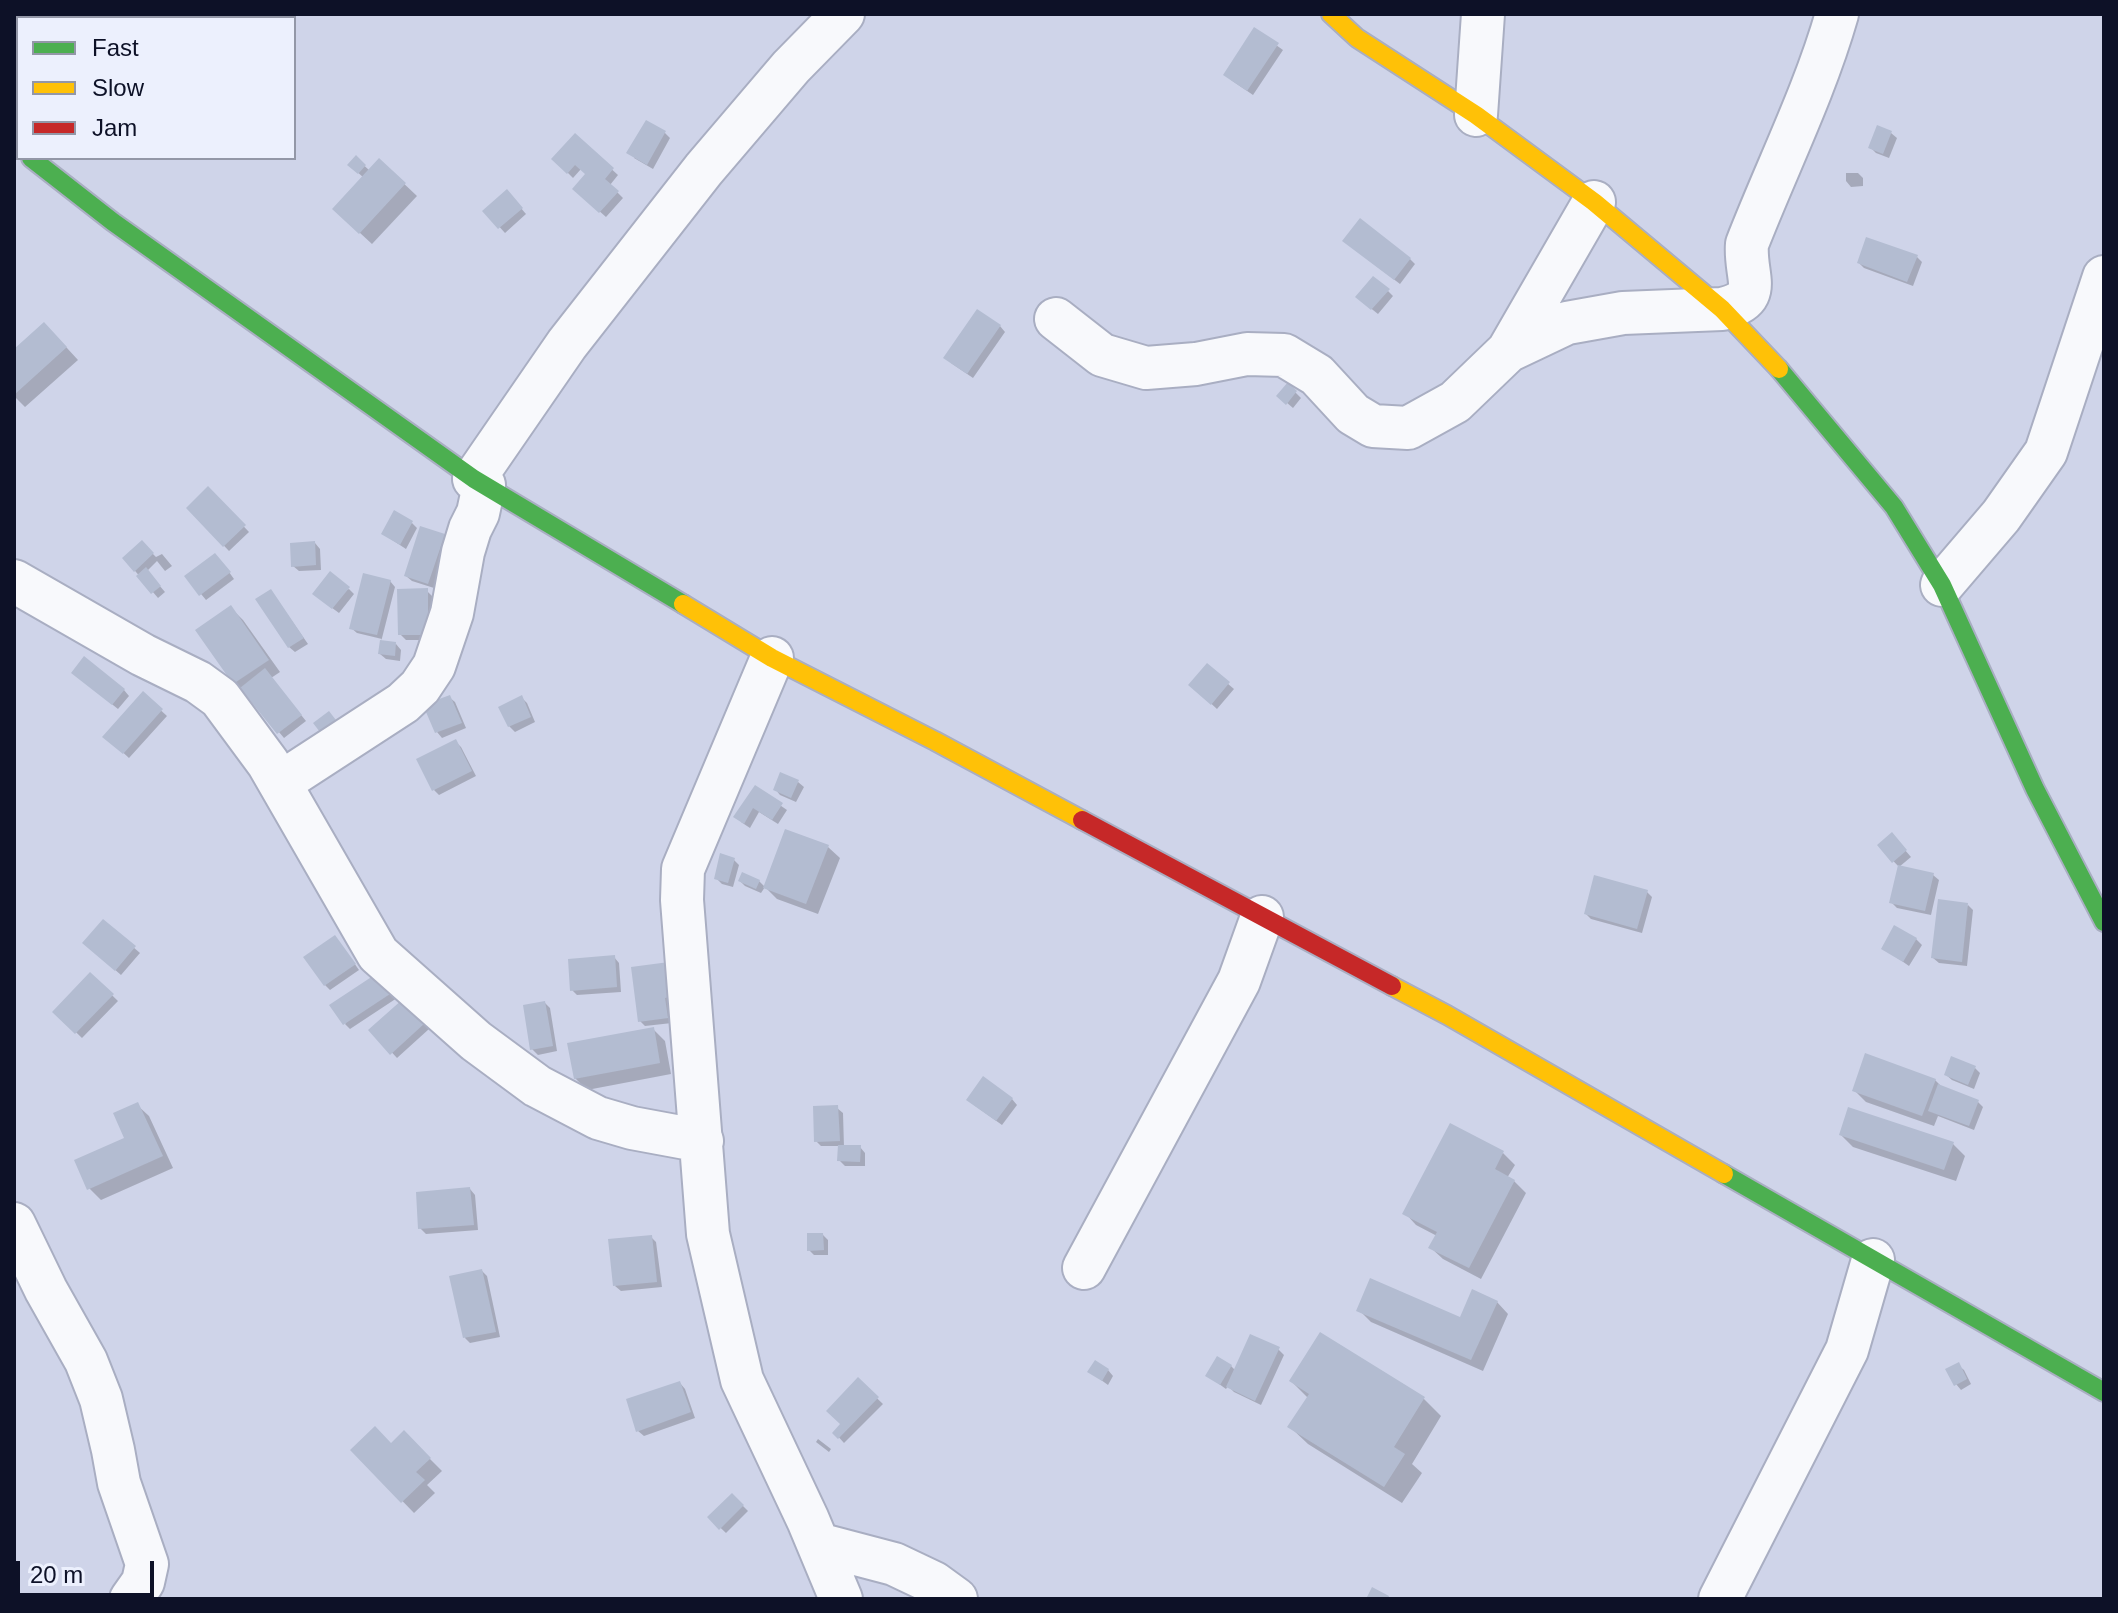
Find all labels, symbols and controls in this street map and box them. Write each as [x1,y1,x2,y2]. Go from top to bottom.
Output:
legend [16,16,296,160]
text: Fast [92,34,139,61]
text: Slow [92,74,144,101]
text: Jam [92,114,137,141]
scale bar [20,1545,158,1595]
text: 20 m [30,1561,83,1588]

